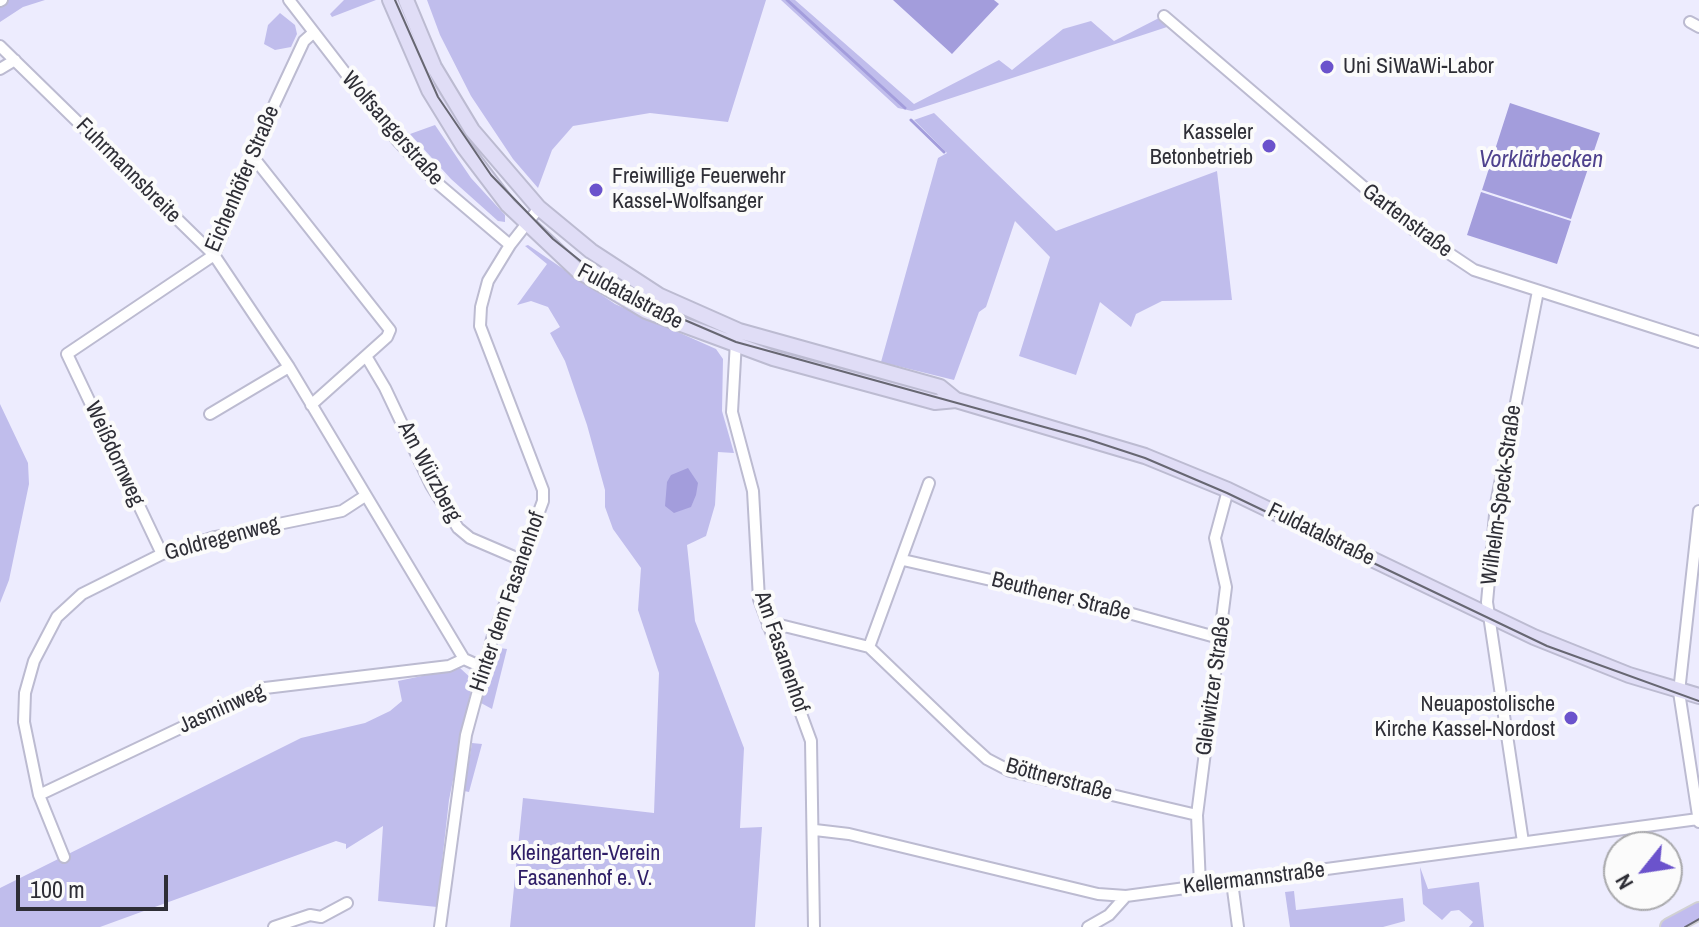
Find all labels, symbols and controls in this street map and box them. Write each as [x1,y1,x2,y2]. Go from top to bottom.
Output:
place label: Uni SiWaWi-Labor [1343,54,1494,80]
marker: Uni SiWaWi-Labor [1318,58,1336,76]
street label: Wolfsangerstraße [335,67,449,191]
street label: Eichenhöfer Straße [200,102,286,256]
street label: Fuhrmannsbreite [70,113,186,229]
place label: Kasseler Betonbetrieb [1150,120,1253,172]
marker: Kasseler Betonbetrieb [1260,137,1278,155]
water label: Vorklärbecken [1479,147,1603,175]
place label: Freiwillige Feuerwehr Kassel-Wolfsanger [612,164,786,216]
street label: Gartenstraße [1357,178,1457,264]
marker: Freiwillige Feuerwehr Kassel-Wolfsanger [587,181,605,199]
street label: Fuldatalstraße [573,258,687,336]
street label: Weißdornweg [78,398,150,510]
street label: Wilhelm-Speck-Straße [1476,403,1528,587]
street label: Am Würzberg [392,417,466,527]
street label: Fuldatalstraße [1263,498,1379,572]
street label: Hinter dem Fasanenhof [465,509,551,695]
street label: Goldregenweg [162,511,282,567]
street label: Beuthener Straße [989,567,1133,627]
street label: Am Fasanenhof [748,588,814,716]
street label: Gleiwitzer Straße [1191,615,1237,757]
street label: Jasminweg [175,678,269,740]
place label: Neuapostolische Kirche Kassel-Nordost [1375,692,1555,744]
marker: Neuapostolische Kirche Kassel-Nordost [1562,709,1580,727]
street label: Böttnerstraße [1003,753,1115,807]
north arrow [1603,831,1683,911]
park label: Kleingarten-Verein Fasanenhof e. V. [510,841,660,892]
street label: Kellermannstraße [1182,857,1326,901]
scale bar [20,859,172,909]
text: N [1608,869,1640,895]
text: 100 m [30,873,85,905]

